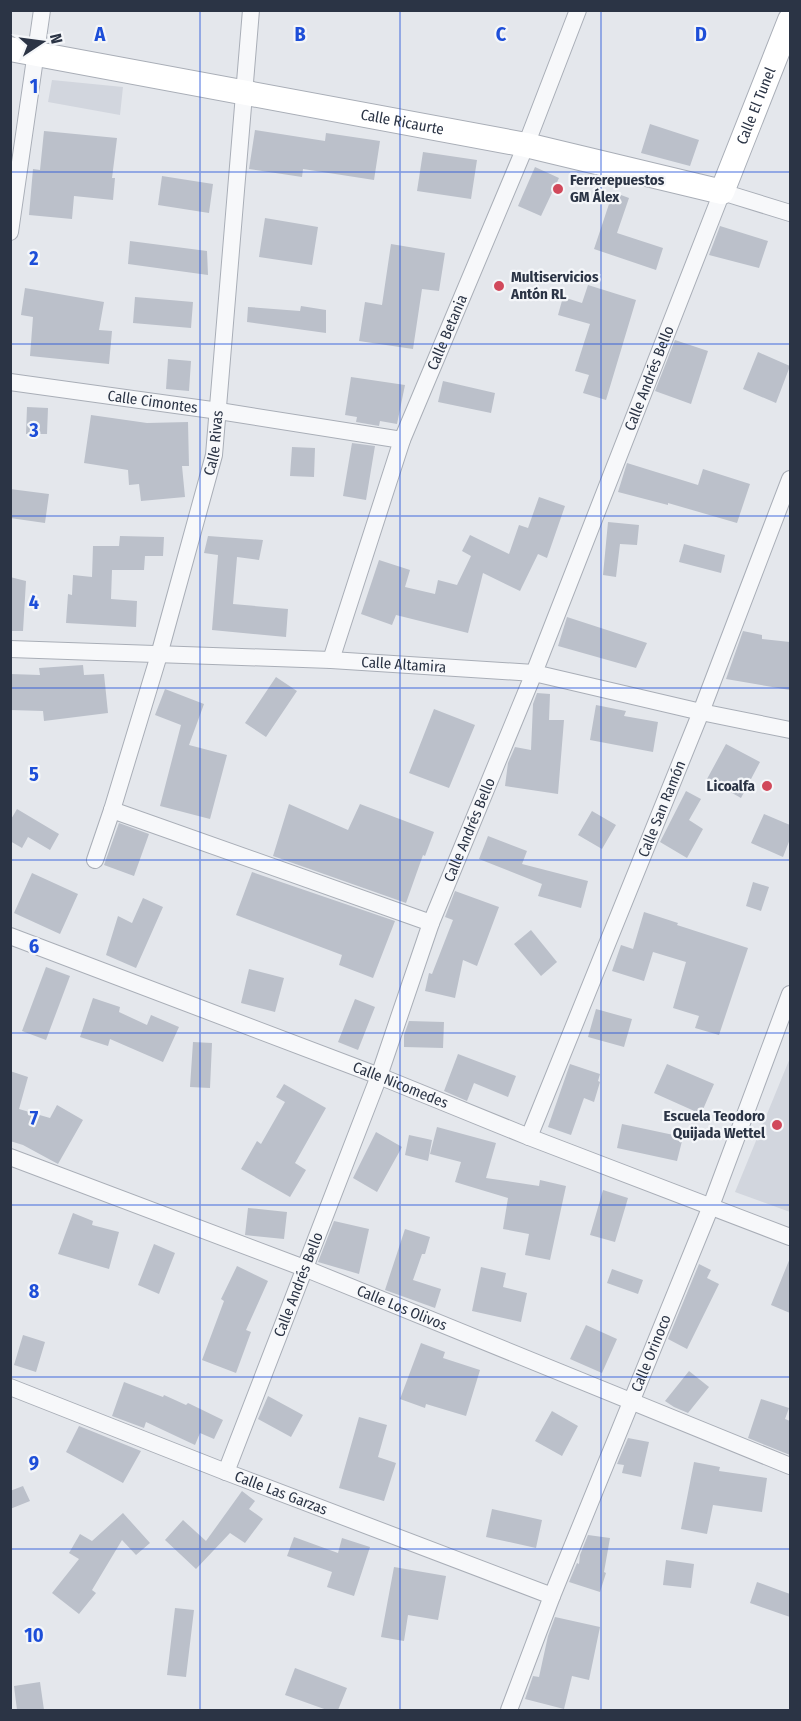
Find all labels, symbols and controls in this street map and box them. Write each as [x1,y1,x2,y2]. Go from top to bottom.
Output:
north arrow [12,12,72,72]
text: A [94,22,107,46]
text: B [294,22,306,46]
text: C [496,22,507,46]
text: D [695,22,707,46]
text: N [46,32,66,46]
street label: Calle El Tunel [733,65,779,147]
text: 1 [30,74,38,98]
street label: Calle Ricaurte [359,105,445,139]
place label: Ferrerepuestos GM Álex [570,171,665,206]
marker: Ferrerepuestos GM Álex [551,182,565,196]
text: 2 [28,246,39,270]
place label: Multiservicios Antón RL [510,268,599,303]
marker: Multiservicios Antón RL [492,279,506,293]
street label: Calle Betania [423,292,471,373]
street label: Calle Andrés Bello [621,323,678,433]
street label: Calle Cimontes [106,387,199,417]
street label: Calle Rivas [200,410,227,478]
text: 3 [28,418,39,442]
text: 4 [29,590,39,614]
street label: Calle Altamira [361,653,447,676]
street label: Calle San Ramón [634,758,689,860]
text: 5 [29,762,39,786]
street label: Calle Andrés Bello [440,775,499,884]
place label: Licoalfa [707,777,756,795]
marker: Licoalfa [760,779,774,793]
text: 6 [29,934,39,958]
street label: Calle Nicomedes [350,1058,451,1112]
text: 7 [30,1106,39,1130]
place label: Escuela Teodoro Quijada Wettel [664,1107,766,1142]
marker: Escuela Teodoro Quijada Wettel [770,1118,784,1132]
street label: Calle Andrés Bello [270,1229,327,1339]
text: 8 [29,1279,40,1303]
street label: Calle Los Olivos [354,1281,450,1334]
street label: Calle Orinoco [627,1312,675,1395]
text: 9 [29,1451,39,1475]
street label: Calle Las Garzas [232,1467,330,1519]
text: 10 [24,1623,44,1647]

